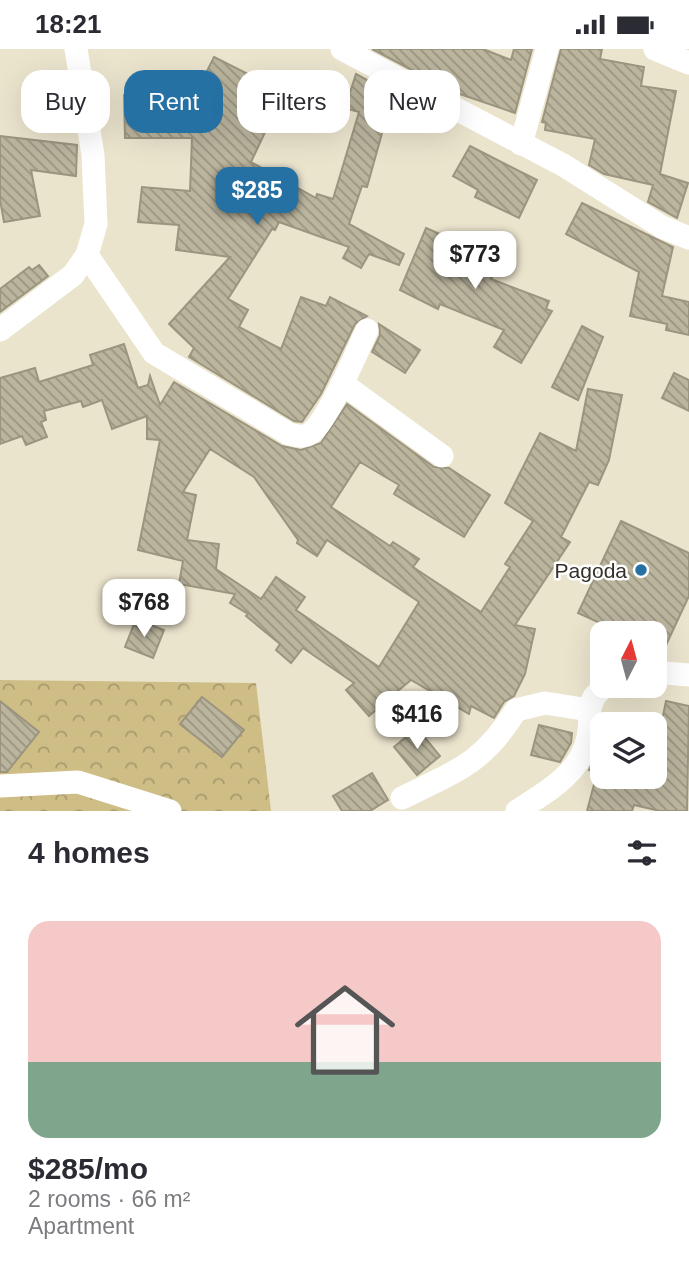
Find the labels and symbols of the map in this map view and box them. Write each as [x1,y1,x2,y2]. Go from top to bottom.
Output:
pin: $285 [216,167,298,227]
pin: $773 [434,231,516,291]
place label: Pagoda [555,559,627,582]
marker: Pagoda [633,562,649,578]
pin: $768 [103,579,185,639]
north arrow [590,621,667,698]
pin: $416 [376,691,458,751]

